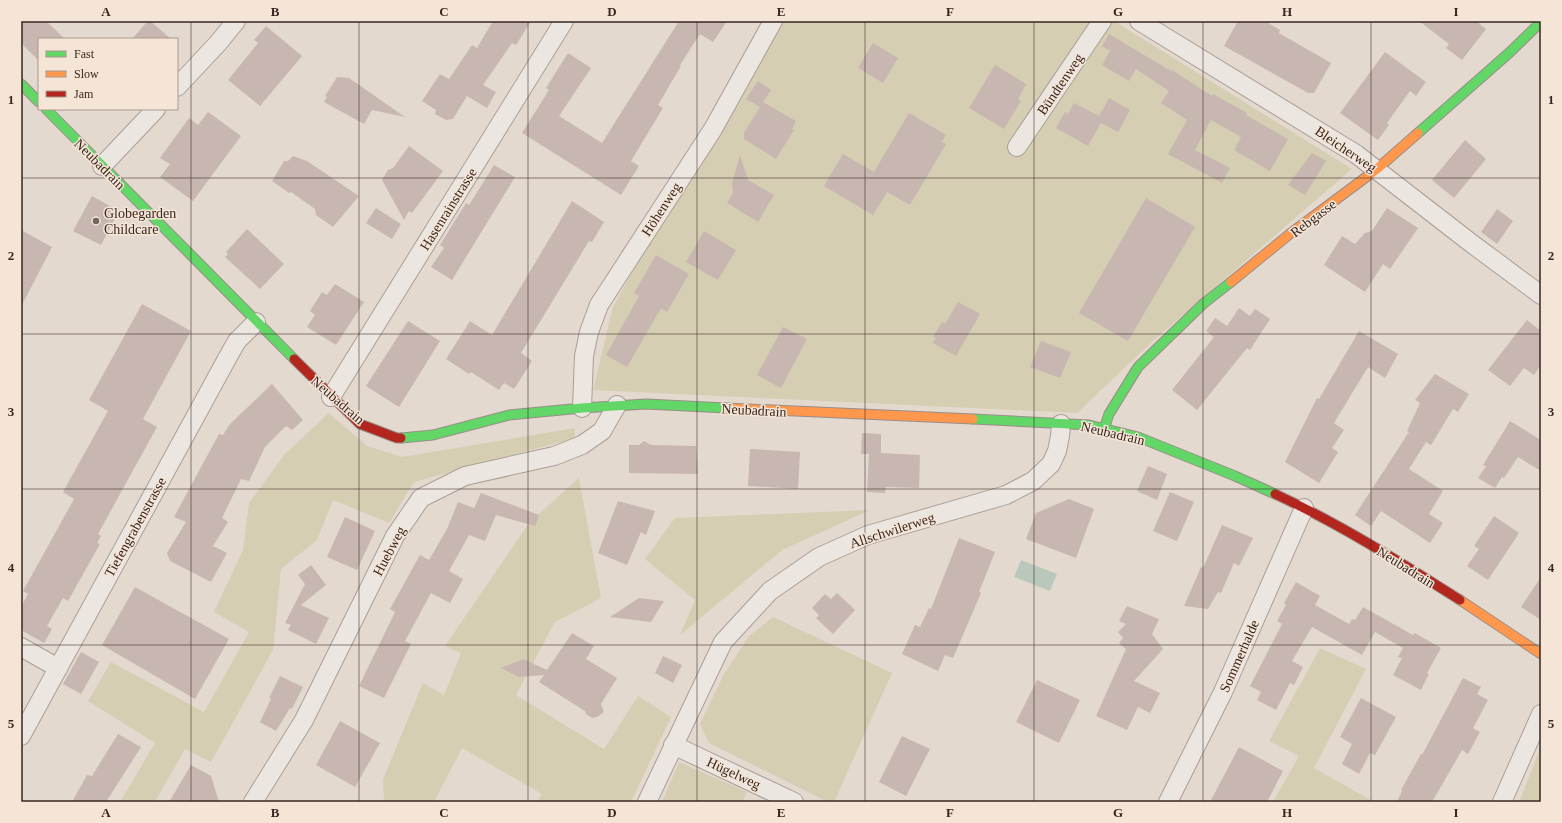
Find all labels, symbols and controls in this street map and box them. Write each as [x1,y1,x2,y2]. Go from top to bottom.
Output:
text: A [101,4,111,19]
text: B [271,4,280,19]
text: C [439,4,449,19]
text: D [607,4,617,19]
text: E [777,4,785,19]
text: F [946,4,954,19]
text: G [1113,4,1123,19]
text: H [1282,4,1292,19]
text: I [1453,4,1459,19]
legend [38,38,178,110]
text: Fast [74,47,95,61]
street label: Bündtenweg [1034,51,1086,118]
text: Slow [74,67,99,81]
text: Jam [74,87,94,101]
text: 1 [8,92,14,107]
text: 1 [1548,92,1554,107]
street label: Bleicherweg [1312,123,1379,175]
street label: Neubadrain [71,136,128,193]
street label: Hasenrainstrasse [417,165,480,253]
street label: Höhenweg [639,180,684,239]
street label: Rebgasse [1288,196,1339,240]
place label: Globegarden Childcare [104,206,176,237]
marker: Globegarden Childcare [91,216,101,226]
text: 2 [8,248,14,263]
text: 2 [1548,248,1554,263]
street label: Neubadrain [308,373,367,427]
street label: Neubadrain [721,401,787,420]
text: 3 [8,404,15,419]
text: 3 [1548,404,1555,419]
street label: Neubadrain [1079,419,1146,448]
street label: Tiefengrabenstrasse [102,475,169,580]
street label: Allschwilerweg [848,510,937,551]
street label: Huebweg [370,524,409,578]
street label: Neubadrain [1374,544,1437,591]
text: 4 [8,560,15,575]
text: 4 [1548,560,1555,575]
street label: Sommerhalde [1217,618,1262,695]
text: 5 [8,716,15,731]
text: 5 [1548,716,1555,731]
street label: Hügelweg [705,754,763,792]
text: A [101,805,111,820]
text: B [271,805,280,820]
text: C [439,805,449,820]
text: D [607,805,617,820]
text: E [777,805,785,820]
text: F [946,805,954,820]
text: G [1113,805,1123,820]
text: H [1282,805,1292,820]
text: I [1453,805,1459,820]

